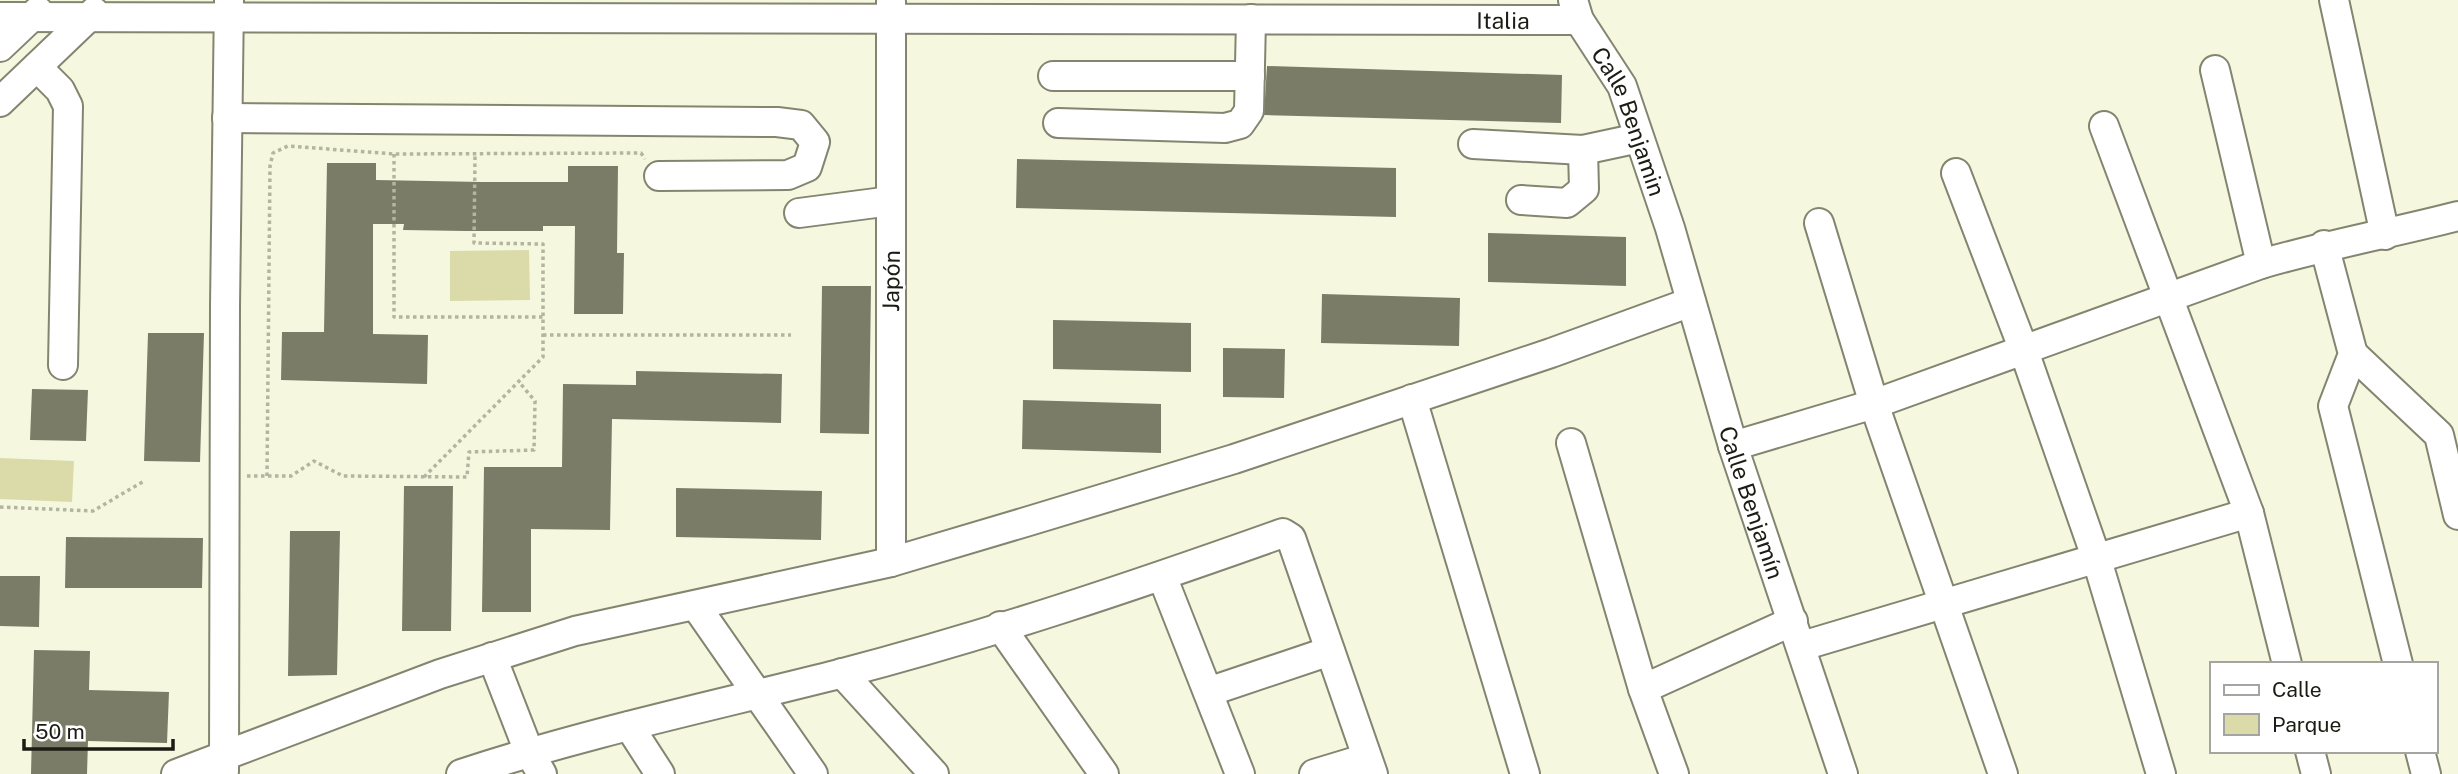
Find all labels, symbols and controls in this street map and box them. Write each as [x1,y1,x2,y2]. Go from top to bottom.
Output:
street label: Italia [1476,6,1530,33]
street label: Calle Benjamin [1586,41,1672,199]
street label: Japón [877,250,905,312]
street label: Calle Benjamín [1714,423,1790,582]
legend [2210,662,2437,753]
text: Calle [2272,677,2322,702]
scale bar [24,708,173,752]
text: Parque [2272,712,2341,737]
text: 50 m [35,719,85,744]

